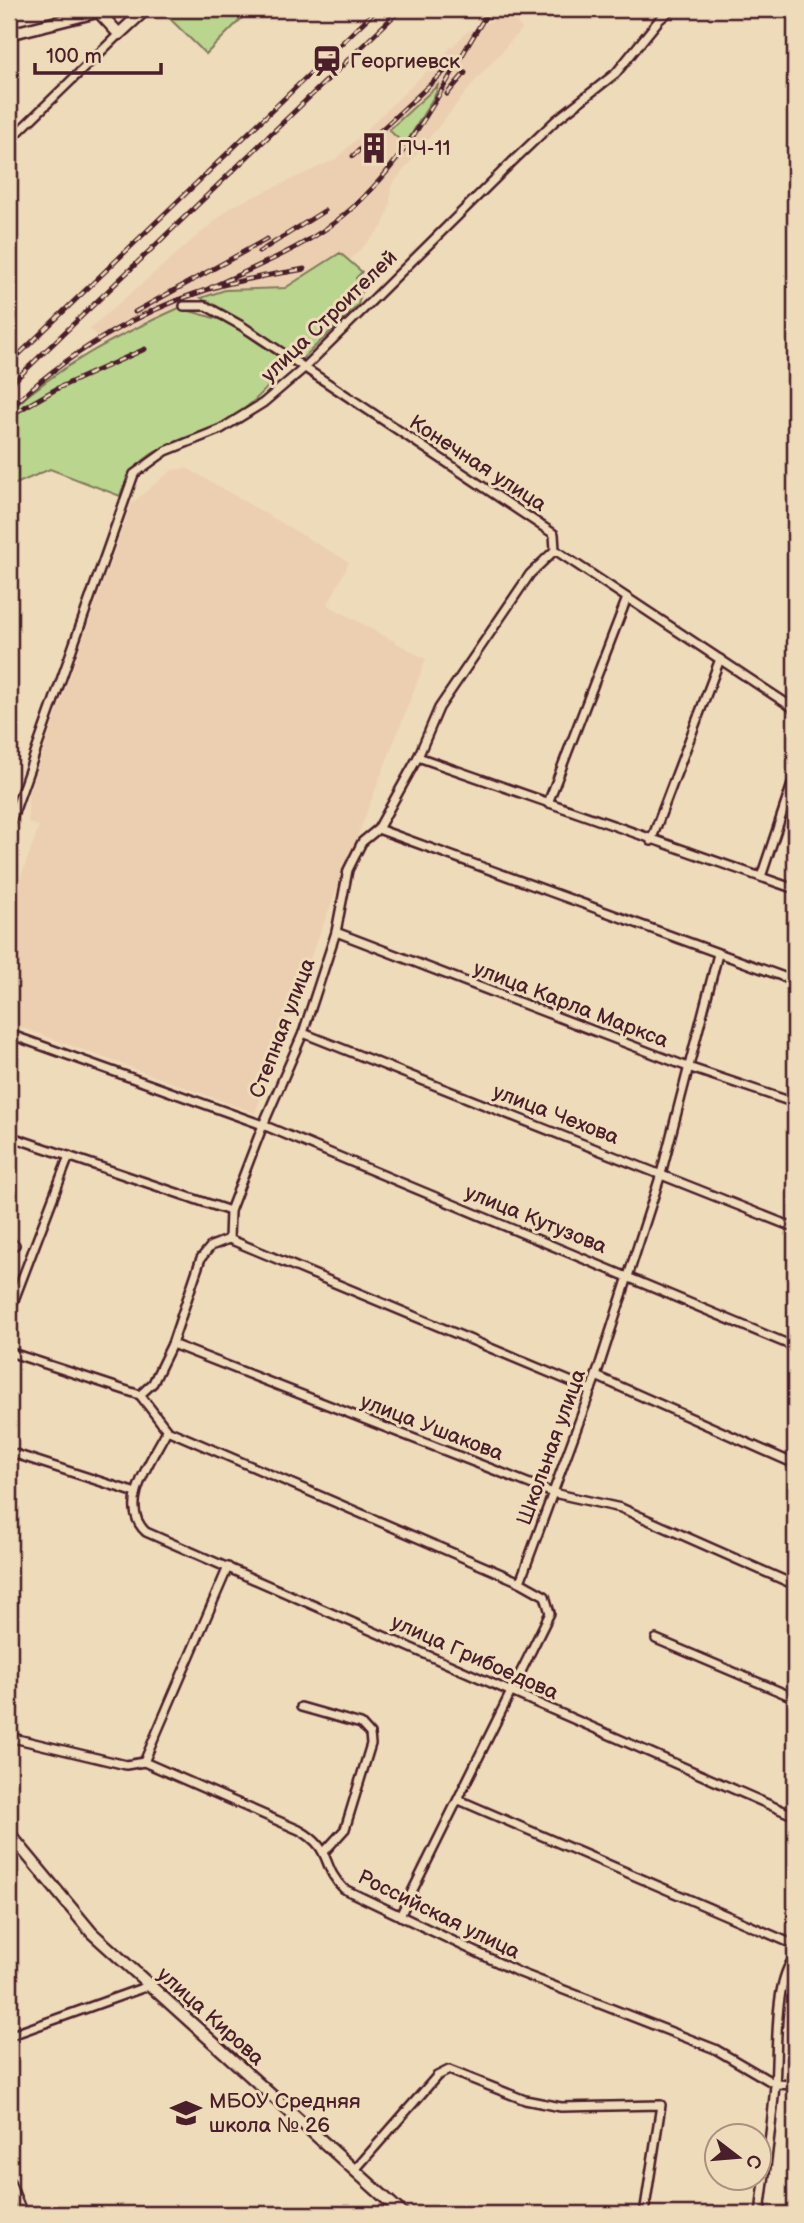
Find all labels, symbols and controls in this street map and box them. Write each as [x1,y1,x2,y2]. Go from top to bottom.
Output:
scale bar [35,32,161,76]
text: 100 m [46,44,102,69]
station icon: Георгиевск [310,44,344,78]
place label: Георгиевск [350,49,460,74]
building icon: ПЧ-11 [357,131,391,165]
place label: ПЧ-11 [397,136,451,161]
street label: улица Строителей [256,245,403,388]
street label: Конечная улица [404,410,552,517]
street label: Степная улица [244,954,321,1102]
street label: улица Карла Маркса [470,956,672,1053]
street label: улица Чехова [489,1079,623,1150]
street label: улица Кутузова [461,1180,611,1260]
street label: Школьная улица [512,1365,591,1528]
street label: улица Ушакова [357,1389,507,1466]
street label: улица Грибоедова [387,1609,563,1706]
street label: Российская улица [354,1864,525,1965]
street label: улица Кирова [152,1962,270,2071]
place label: МБОУ Средняя школа № 26 [209,2089,361,2138]
school or university icon: МБОУ Средняя школа № 26 [169,2096,203,2130]
north arrow [702,2122,772,2192]
text: С [740,2152,766,2171]

